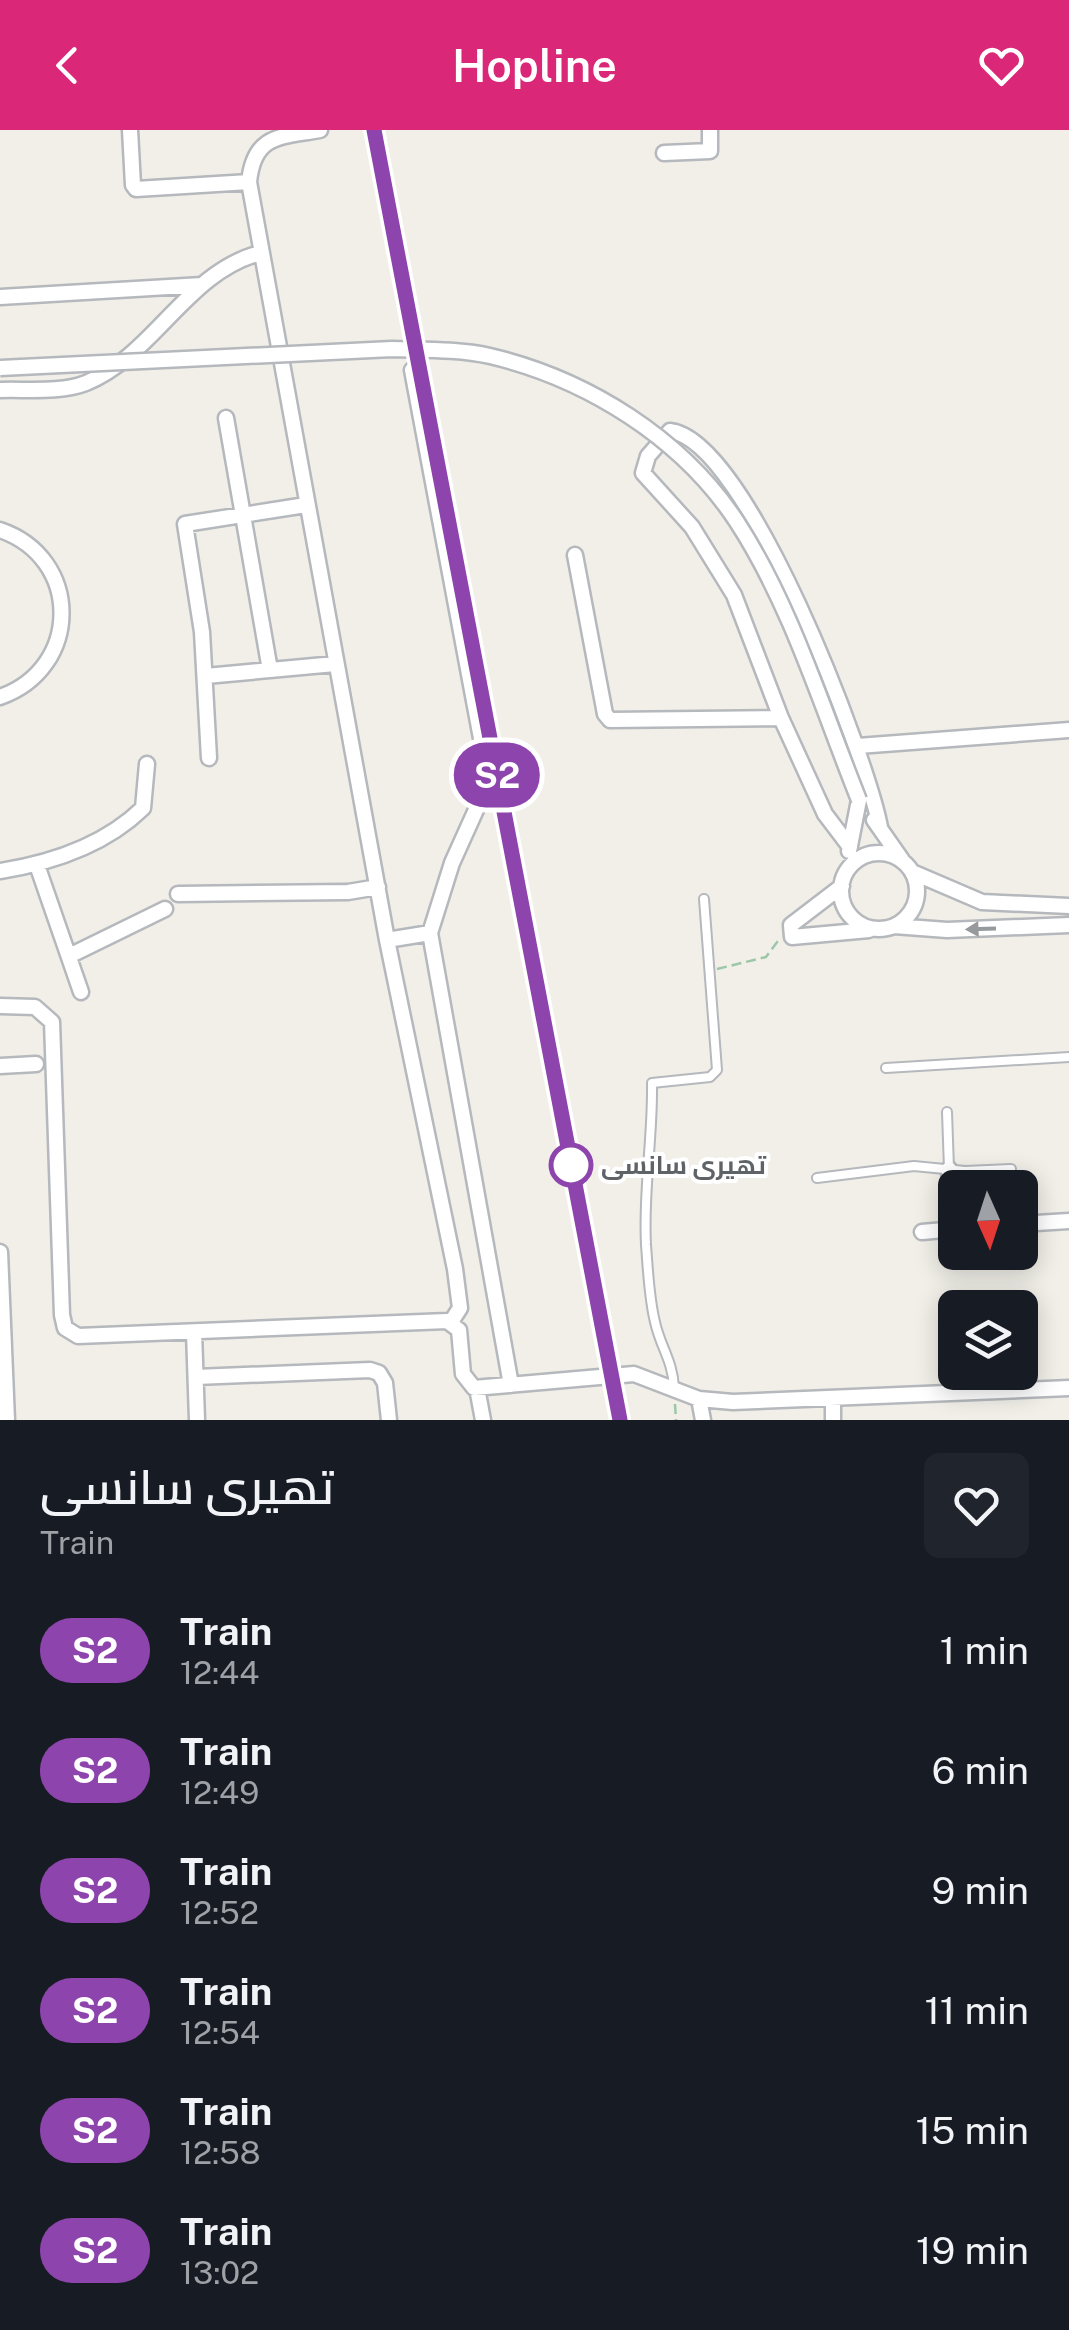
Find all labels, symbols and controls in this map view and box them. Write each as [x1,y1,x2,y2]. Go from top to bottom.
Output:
icon: back [40,38,95,93]
icon: heart [974,38,1029,93]
text: Hopline [452,39,617,92]
line badge: S2 [452,742,542,808]
text: S2 [474,755,520,796]
one-way arrow [965,921,997,937]
marker: تھیری سانسی [550,1144,592,1186]
place label: تھیری سانسی [601,1150,767,1180]
north arrow [938,1170,1038,1270]
map controls [938,1170,1038,1390]
button: layers [938,1290,1038,1390]
button: heart [924,1453,1029,1558]
text: تھیری سانسی [40,1458,334,1515]
text: Train [40,1524,114,1561]
text: Train [180,1609,272,1654]
text: 1 min [940,1628,1029,1673]
text: S2 [72,1630,118,1671]
text: 12:44 [180,1654,259,1691]
text: Train [180,1729,272,1774]
text: 6 min [932,1748,1029,1793]
text: S2 [72,1750,118,1791]
text: 12:49 [180,1774,259,1811]
text: Train [180,1849,272,1894]
text: 9 min [932,1868,1029,1913]
text: S2 [72,1870,118,1911]
text: 12:52 [180,1894,259,1931]
text: Train [180,1969,272,2014]
text: 11 min [924,1988,1029,2033]
text: S2 [72,1990,118,2031]
text: 12:54 [180,2014,260,2051]
text: Train [180,2089,272,2134]
text: 15 min [916,2108,1029,2153]
text: S2 [72,2110,118,2151]
text: 12:58 [180,2134,261,2171]
text: Train [180,2209,272,2254]
text: 19 min [916,2228,1029,2273]
text: S2 [72,2230,118,2271]
text: 13:02 [180,2254,259,2291]

